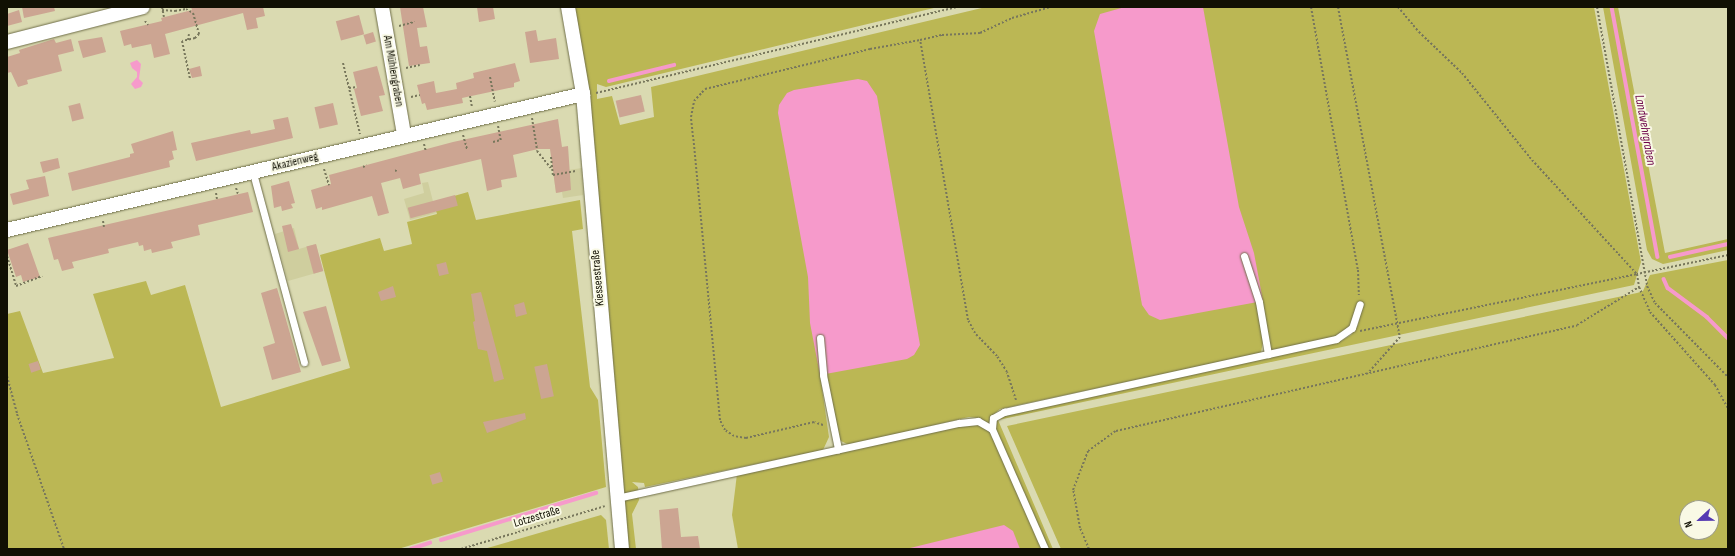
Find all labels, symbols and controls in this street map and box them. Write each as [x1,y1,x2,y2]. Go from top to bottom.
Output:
street label: Am Mühlengraben [380,34,406,108]
water label: Landwehrgraben [1631,93,1659,167]
street label: Akazienweg [270,149,320,175]
street label: Kiesseestraße [588,249,608,307]
north arrow [1679,500,1719,540]
street label: Lotzestraße [512,503,562,531]
text: N [1681,519,1695,529]

